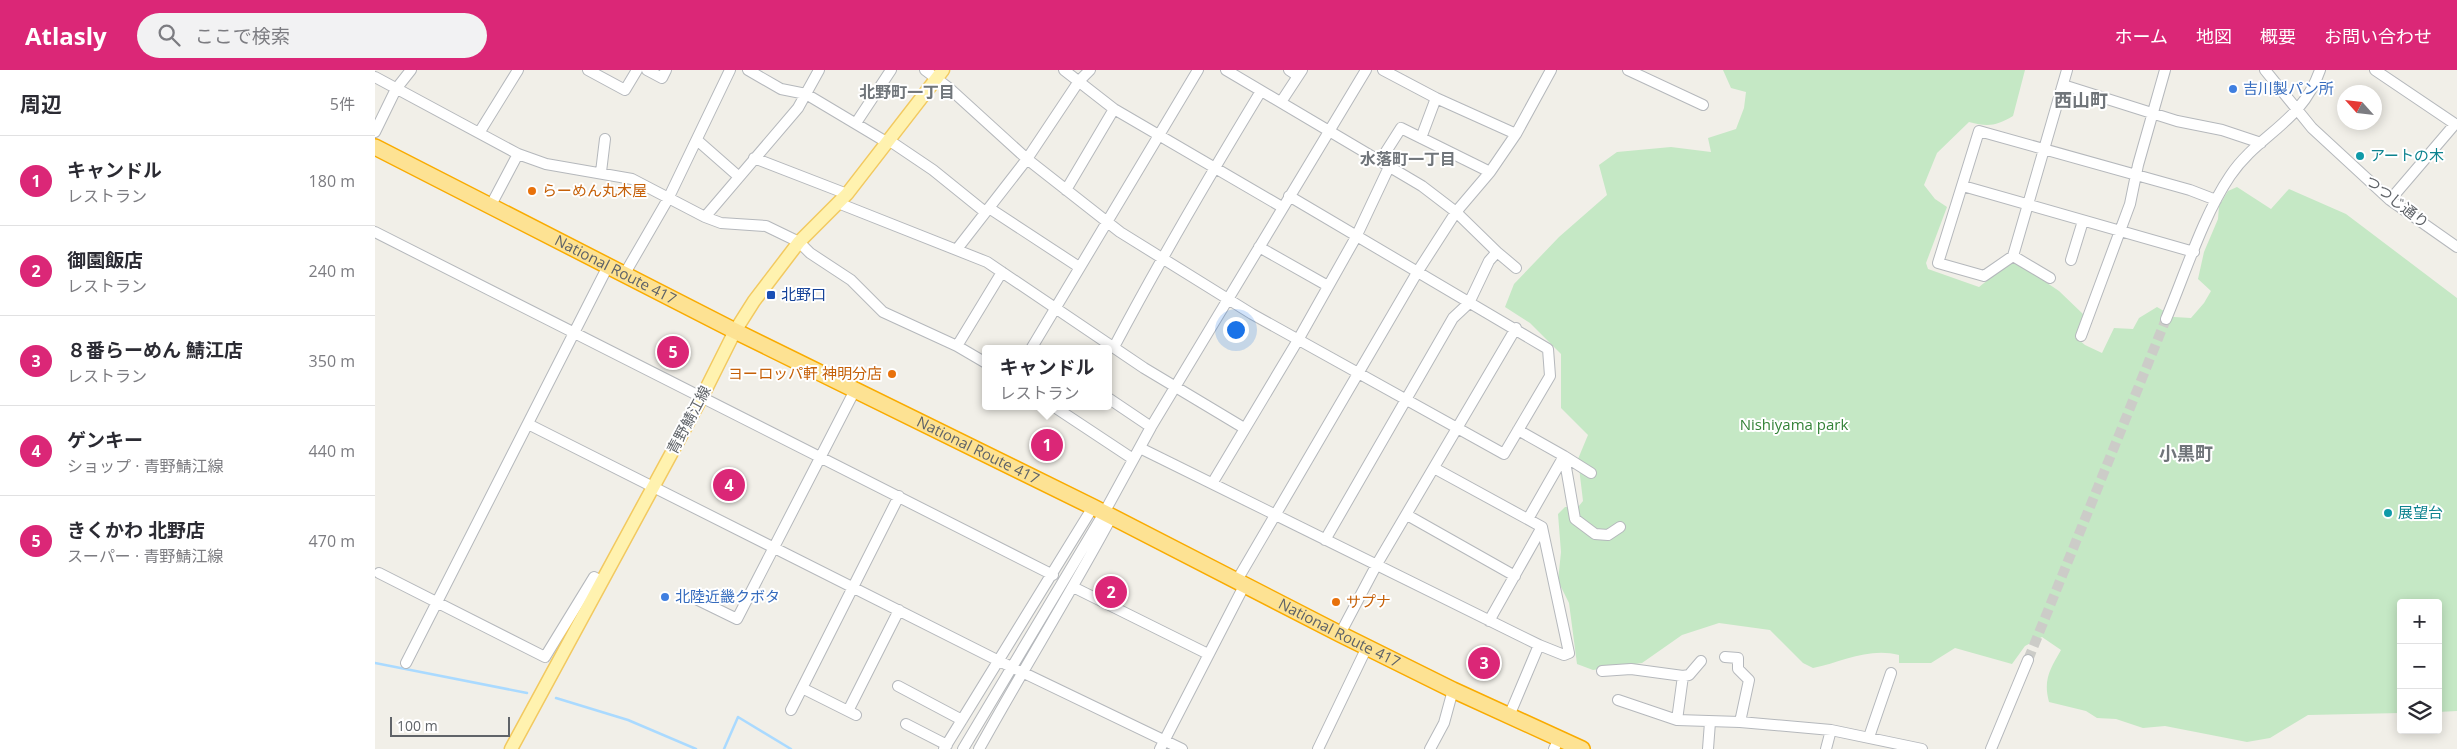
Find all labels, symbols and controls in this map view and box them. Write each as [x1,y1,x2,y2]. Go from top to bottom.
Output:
search box [137,13,487,58]
text: Atlasly [25,19,107,52]
icon: search [155,21,183,49]
text: ここで検索 [195,23,290,49]
text: ホーム [2115,24,2168,48]
text: 地図 [2196,24,2232,48]
text: 概要 [2260,24,2296,48]
text: お問い合わせ [2324,24,2432,48]
place label: 吉川製パン所 [2243,78,2334,98]
district label: 北野町一丁目 [859,81,955,103]
marker: 吉川製パン所 [2227,83,2239,95]
north arrow [2337,85,2382,130]
district label: 西山町 [2054,88,2108,112]
text: 周辺 [20,90,62,118]
text: 5件 [330,93,355,115]
place label: アートの木 [2370,145,2444,165]
district label: 水落町一丁目 [1360,148,1456,170]
marker: アートの木 [2354,150,2366,162]
text: キャンドル [67,157,162,183]
text: 1 [31,170,41,192]
text: 180 m [309,170,355,192]
street label: つつじ通り [2362,170,2433,232]
place label: らーめん丸木屋 [542,180,647,200]
text: レストラン [67,185,147,207]
marker: らーめん丸木屋 [526,185,538,197]
street label: National Route 417 [552,230,680,308]
text: 御園飯店 [67,247,143,273]
text: 2 [31,260,41,282]
text: 240 m [309,260,355,282]
text: レストラン [67,275,147,297]
place label: 北野口 [781,284,826,304]
marker: 北野口 [765,289,777,301]
your location [1223,317,1249,343]
pin: 5 [657,333,689,371]
text: ８番らーめん 鯖江店 [67,337,243,363]
popup [982,345,1112,410]
text: 3 [31,350,41,372]
text: 350 m [309,350,355,372]
text: キャンドル [999,354,1095,380]
place label: ヨーロッパ軒 神明分店 [728,363,882,383]
text: レストラン [67,365,147,387]
marker: ヨーロッパ軒 神明分店 [886,368,898,380]
street label: 青野鯖江線 [662,382,715,457]
text: レストラン [999,382,1080,404]
street label: National Route 417 [914,411,1043,488]
park label: Nishiyama park [1740,414,1848,434]
pin: 1 [1031,426,1063,464]
text: ゲンキー [67,427,143,453]
text: 4 [31,440,41,462]
text: 440 m [309,440,355,462]
district label: 小黒町 [2159,441,2213,465]
text: ショップ · 青野鯖江線 [67,455,224,477]
pin: 4 [713,466,745,504]
place label: 展望台 [2398,502,2443,522]
marker: 展望台 [2382,507,2394,519]
text: きくかわ 北野店 [67,517,205,543]
text: 5 [31,530,41,552]
text: 470 m [309,530,355,552]
text: スーパー · 青野鯖江線 [67,545,223,567]
pin: 2 [1095,573,1127,611]
place label: 北陸近畿クボタ [675,586,780,606]
marker: 北陸近畿クボタ [659,591,671,603]
place label: サプナ [1346,591,1391,611]
street label: National Route 417 [1275,593,1404,671]
marker: サプナ [1330,596,1342,608]
map controls [2397,599,2442,734]
button: + [2397,599,2442,644]
pin: 3 [1468,644,1500,682]
button: − [2397,644,2442,689]
button: layers [2397,689,2442,734]
scale bar [390,714,510,737]
text: 100 m [397,716,438,735]

